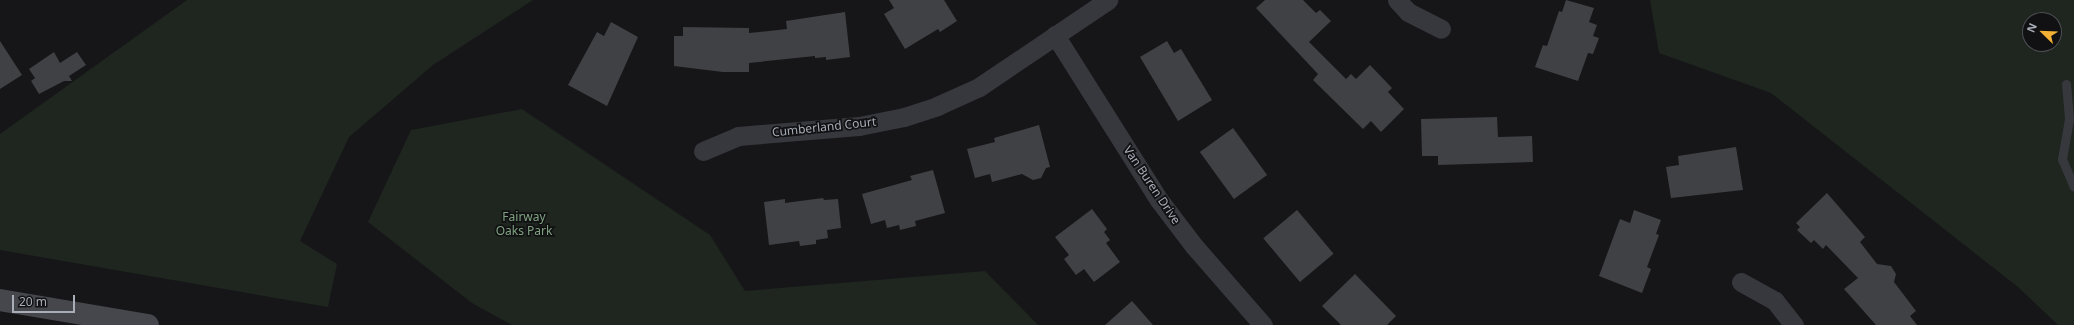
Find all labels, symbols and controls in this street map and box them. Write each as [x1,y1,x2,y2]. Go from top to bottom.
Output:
north arrow [2022,12,2062,52]
text: N [2023,20,2040,35]
street label: Cumberland Court [771,114,877,140]
street label: Van Buren Drive [1121,143,1183,227]
park label: Fairway Oaks Park [496,210,552,238]
scale bar [14,287,77,313]
text: 20 m [19,293,47,310]

